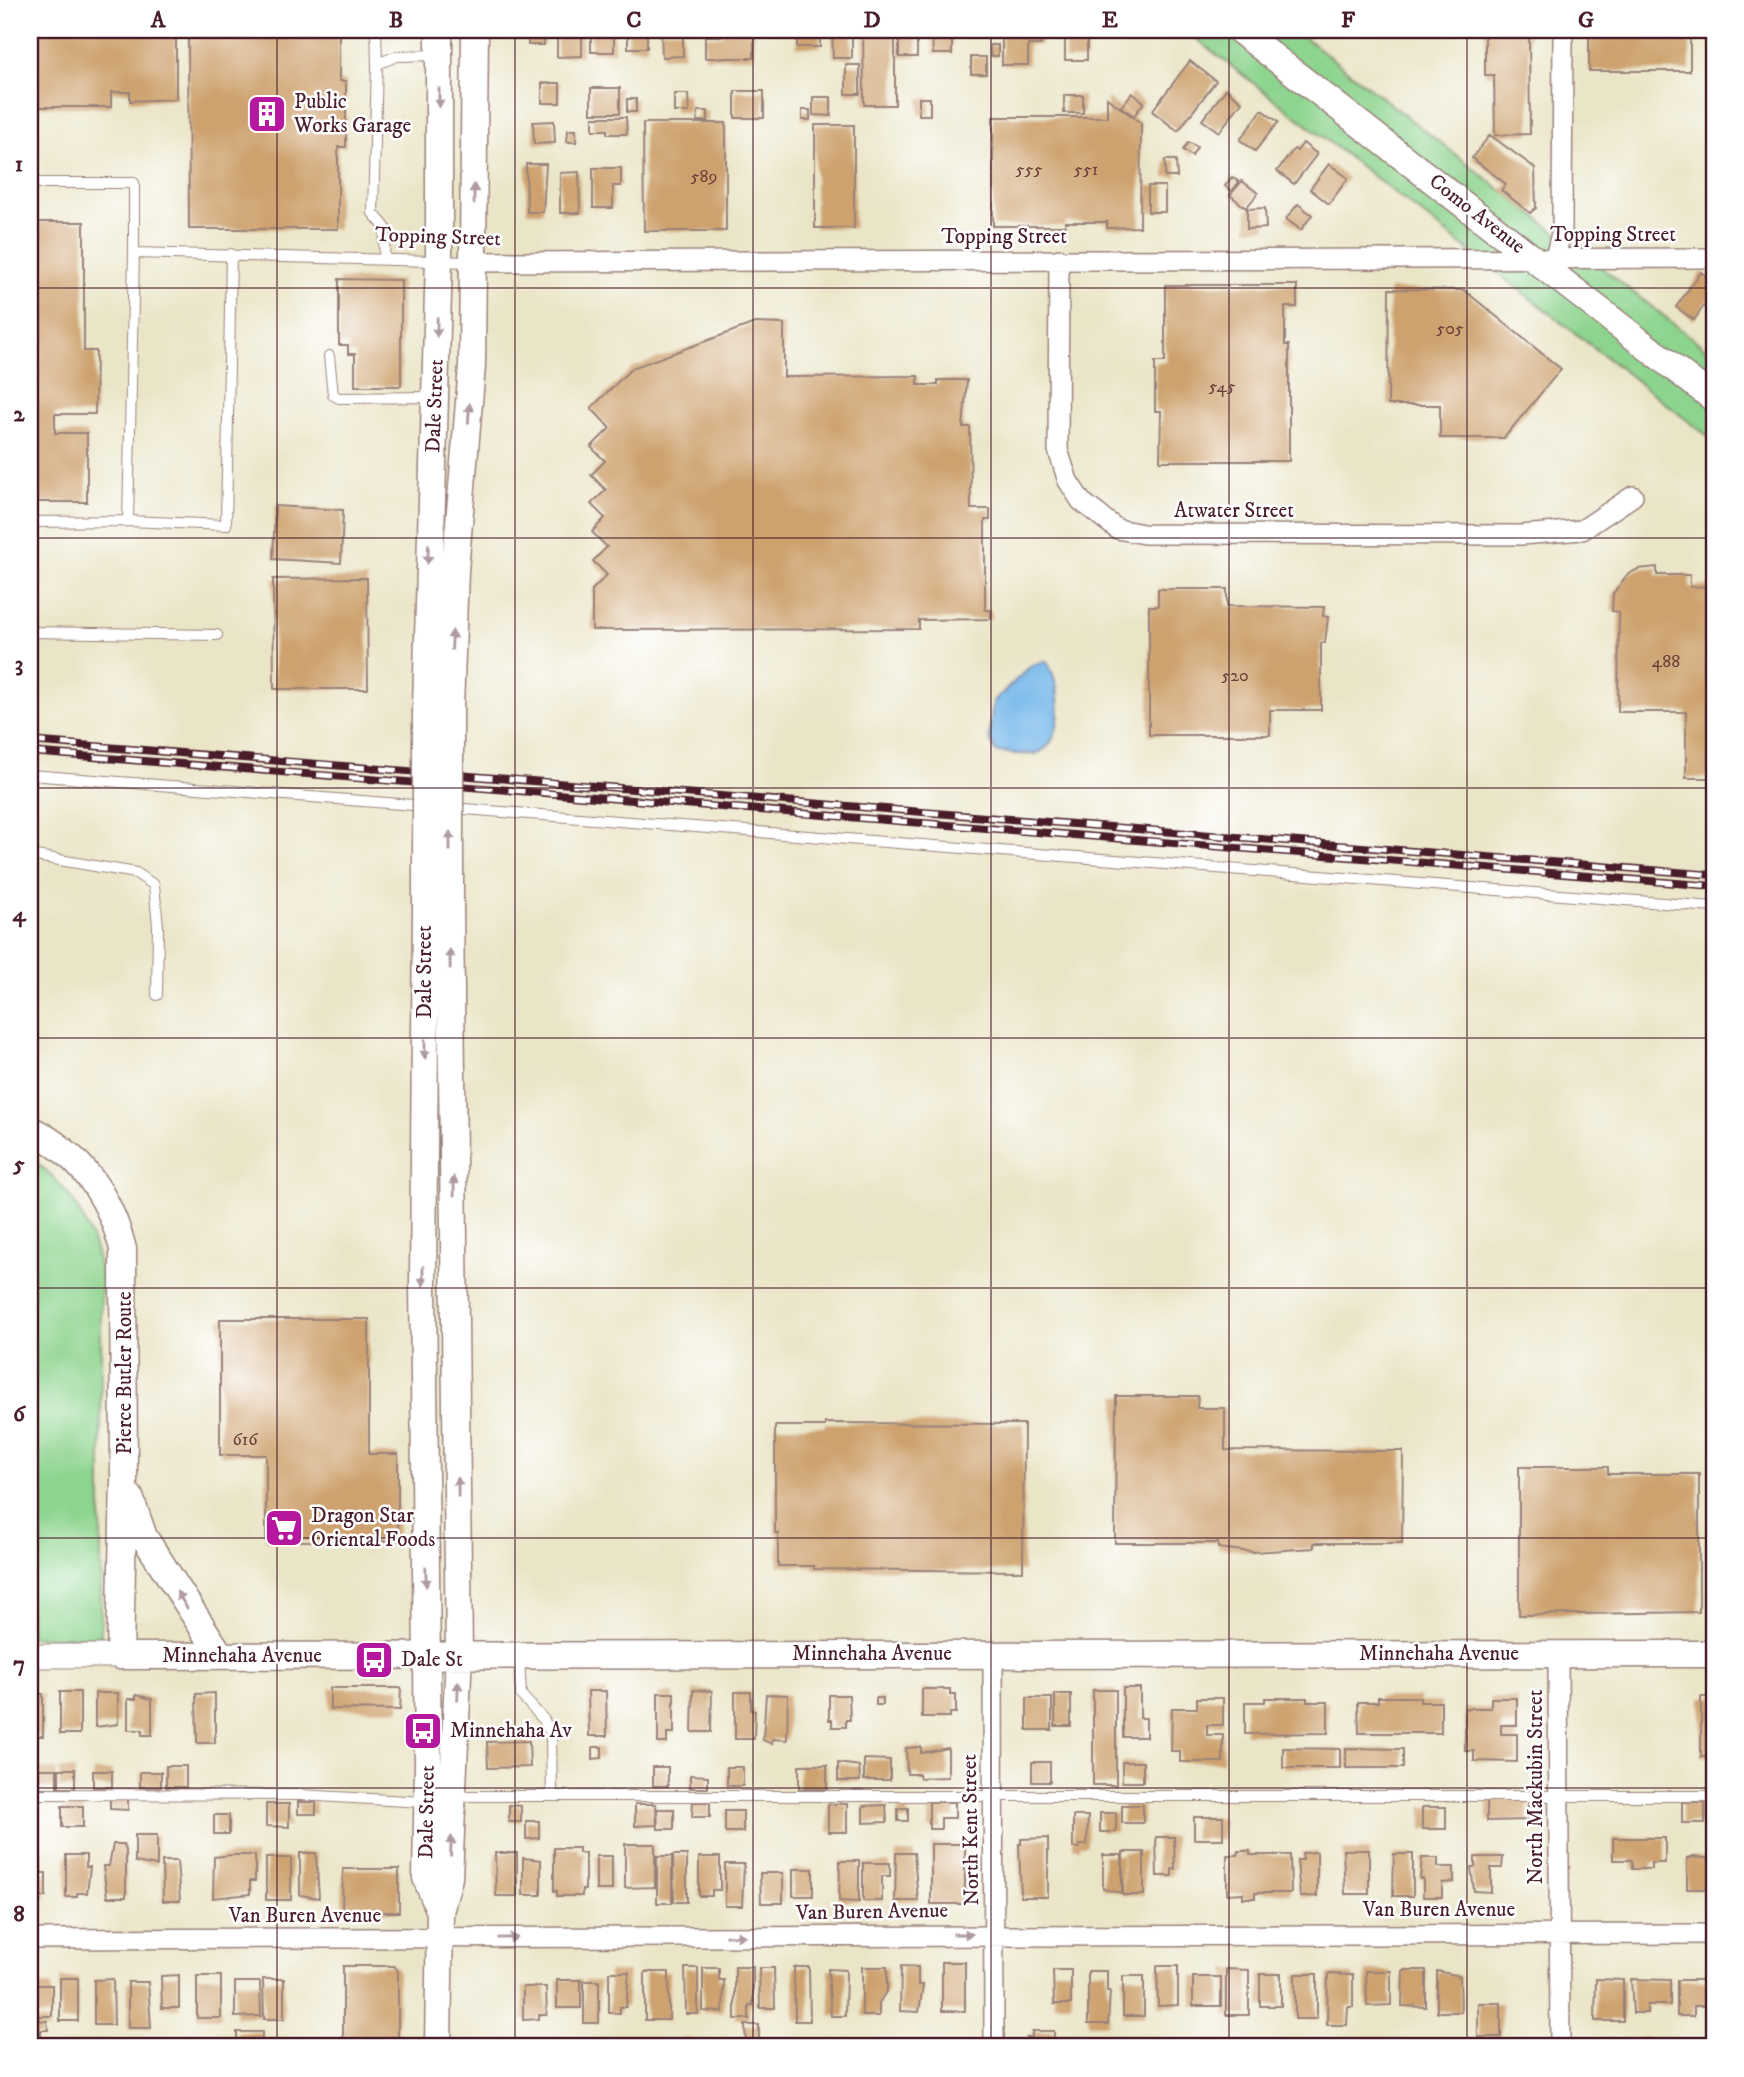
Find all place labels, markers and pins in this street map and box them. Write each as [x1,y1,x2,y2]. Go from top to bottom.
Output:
place label: Public Works Garage [293,89,412,139]
building icon: Public Works Garage [246,93,288,135]
place label: Dragon Star Oriental Foods [311,1503,435,1553]
supermarket icon: Dragon Star Oriental Foods [263,1507,305,1549]
bus stop icon: Dale St [353,1639,395,1681]
place label: Dale St [401,1647,463,1673]
bus stop icon: Minnehaha Av [402,1710,444,1752]
place label: Minnehaha Av [450,1718,573,1744]

